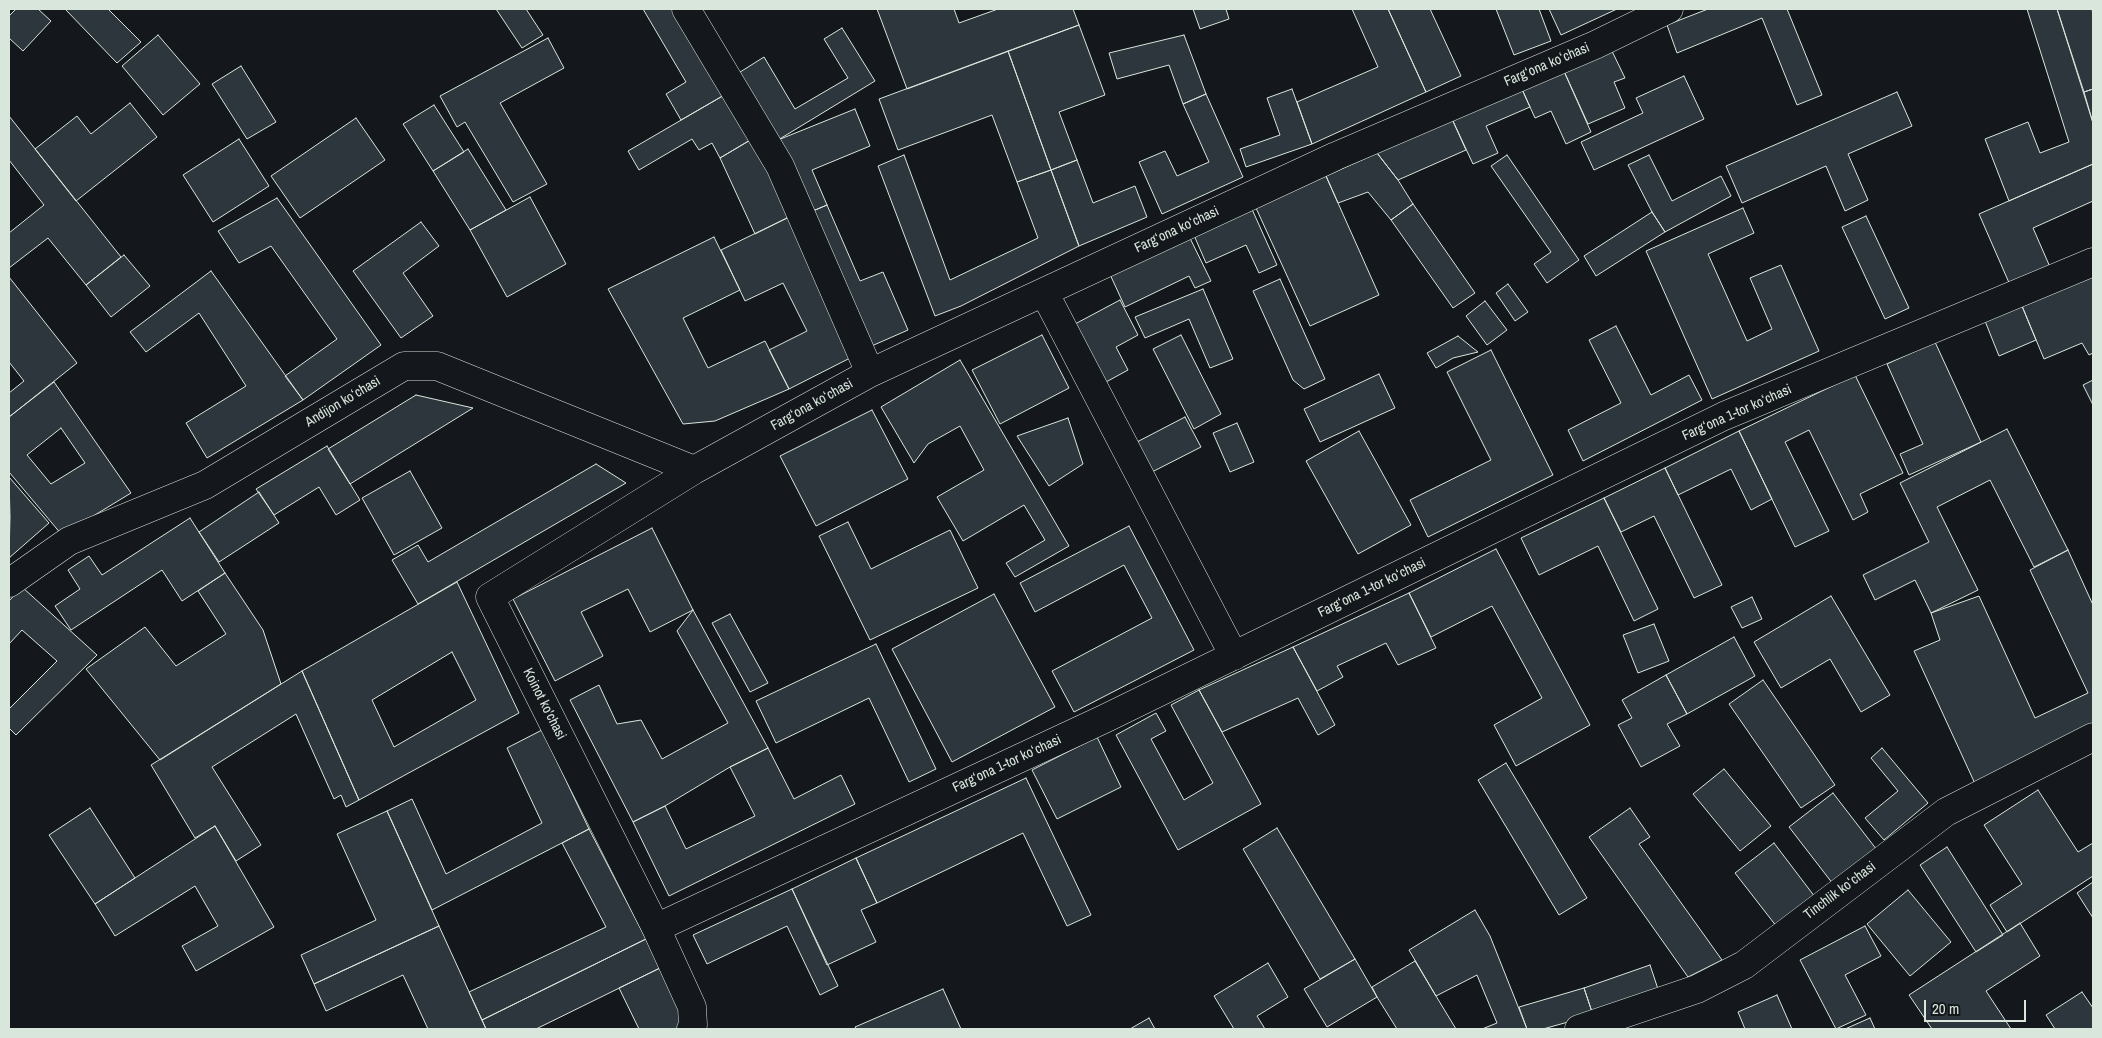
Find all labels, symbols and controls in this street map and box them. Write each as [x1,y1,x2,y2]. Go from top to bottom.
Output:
street label: Fargʻona koʻchasi [1502,39,1592,91]
street label: Fargʻona koʻchasi [1132,203,1222,257]
street label: Andijon koʻchasi [302,373,384,431]
street label: Fargʻona koʻchasi [768,376,856,434]
street label: Fargʻona 1-tor koʻchasi [1680,381,1794,445]
street label: Fargʻona 1-tor koʻchasi [1315,555,1429,621]
street label: Koinot ko'chasi [519,665,569,743]
street label: Fargʻona 1-tor koʻchasi [950,731,1064,797]
street label: Tinchlik koʻchasi [1801,858,1879,924]
scale bar [1927,990,2030,1022]
text: 20 m [1932,998,1959,1019]

